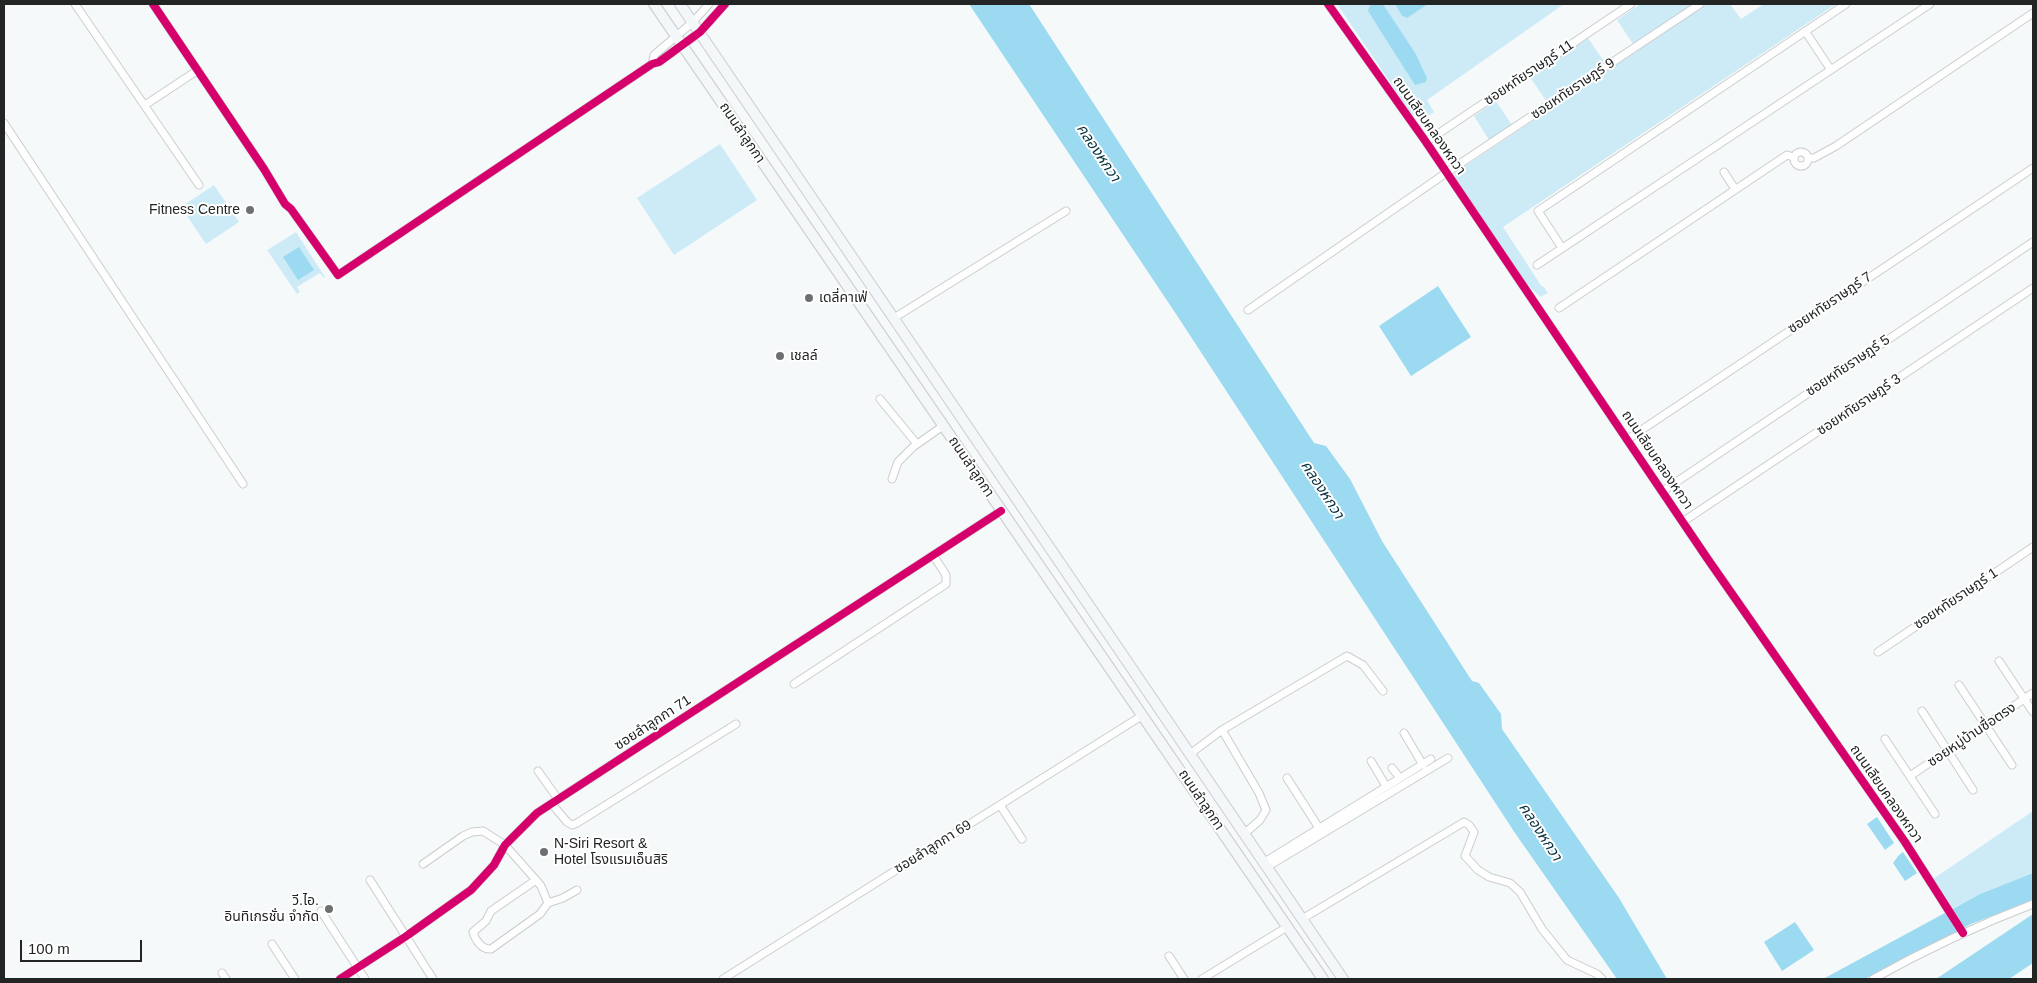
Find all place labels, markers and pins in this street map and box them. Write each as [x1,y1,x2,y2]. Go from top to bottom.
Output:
place label: Fitness Centre [149,202,240,218]
marker: Fitness Centre [244,204,256,216]
place label: เดลี่คาเฟ่ [819,290,867,306]
marker: เดลี่คาเฟ่ [803,292,815,304]
place label: เชลล์ [790,348,818,364]
marker: เชลล์ [774,350,786,362]
place label: N-Siri Resort & Hotel โรงแรมเอ็นสิริ [554,836,668,869]
marker: N-Siri Resort & Hotel โรงแรมเอ็นสิริ [538,846,550,858]
place label: วี.ไอ. อินทิเกรชั่น จำกัด [224,893,319,926]
marker: วี.ไอ. อินทิเกรชั่น จำกัด [323,903,335,915]

